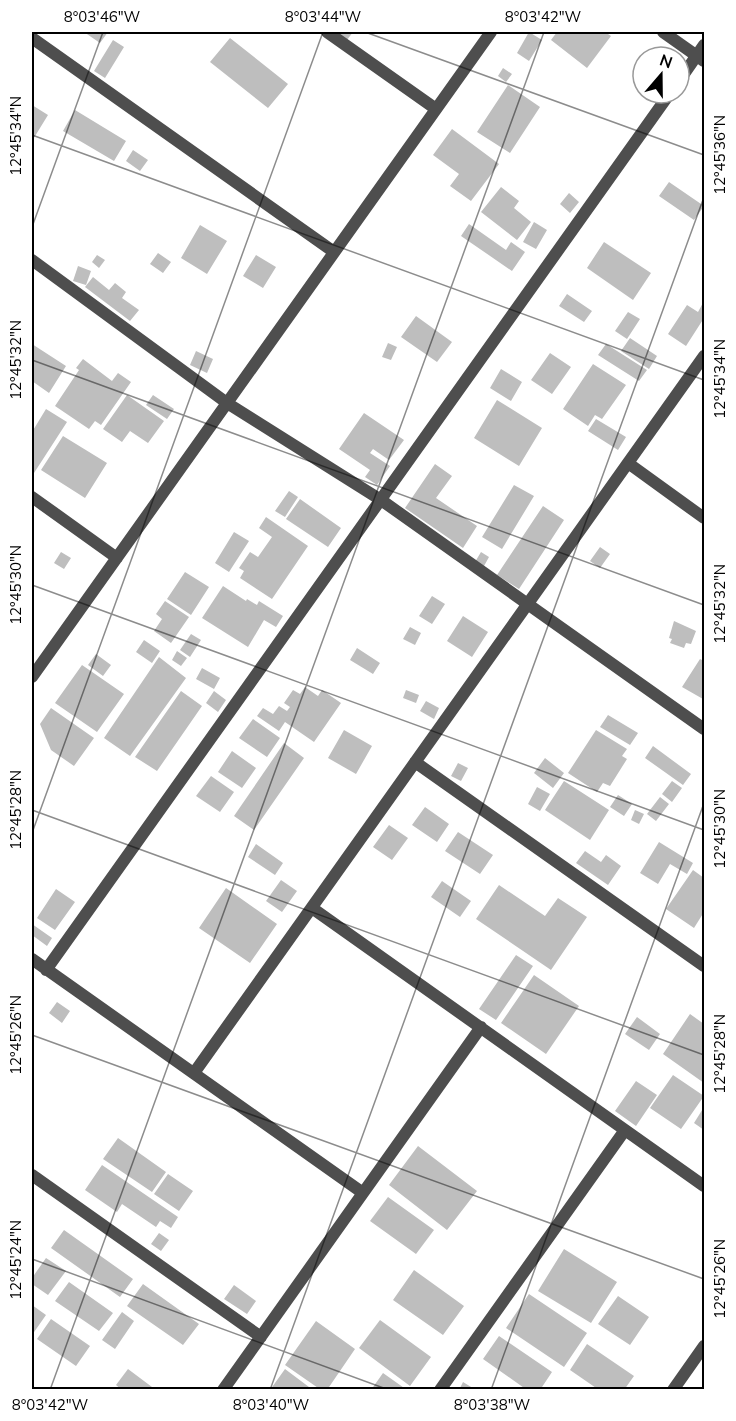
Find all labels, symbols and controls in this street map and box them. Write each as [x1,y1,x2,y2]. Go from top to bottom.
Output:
text: 8°03'46"W [64,7,141,26]
text: 8°03'44"W [285,7,362,26]
text: 8°03'42"W [505,7,582,26]
north arrow [631,45,691,105]
text: N [657,49,675,72]
text: 12°45'34"N [6,96,25,176]
text: 12°45'36"N [710,115,729,195]
text: 12°45'32"N [6,320,25,400]
text: 12°45'34"N [710,339,729,419]
text: 12°45'30"N [6,545,25,625]
text: 12°45'32"N [710,564,729,644]
text: 12°45'28"N [6,770,25,850]
text: 12°45'30"N [710,789,729,869]
text: 12°45'26"N [6,995,25,1075]
text: 12°45'28"N [710,1014,729,1094]
text: 12°45'24"N [6,1220,25,1300]
text: 12°45'26"N [710,1239,729,1319]
text: 8°03'42"W [12,1395,89,1414]
text: 8°03'40"W [233,1395,310,1414]
text: 8°03'38"W [454,1395,531,1414]

